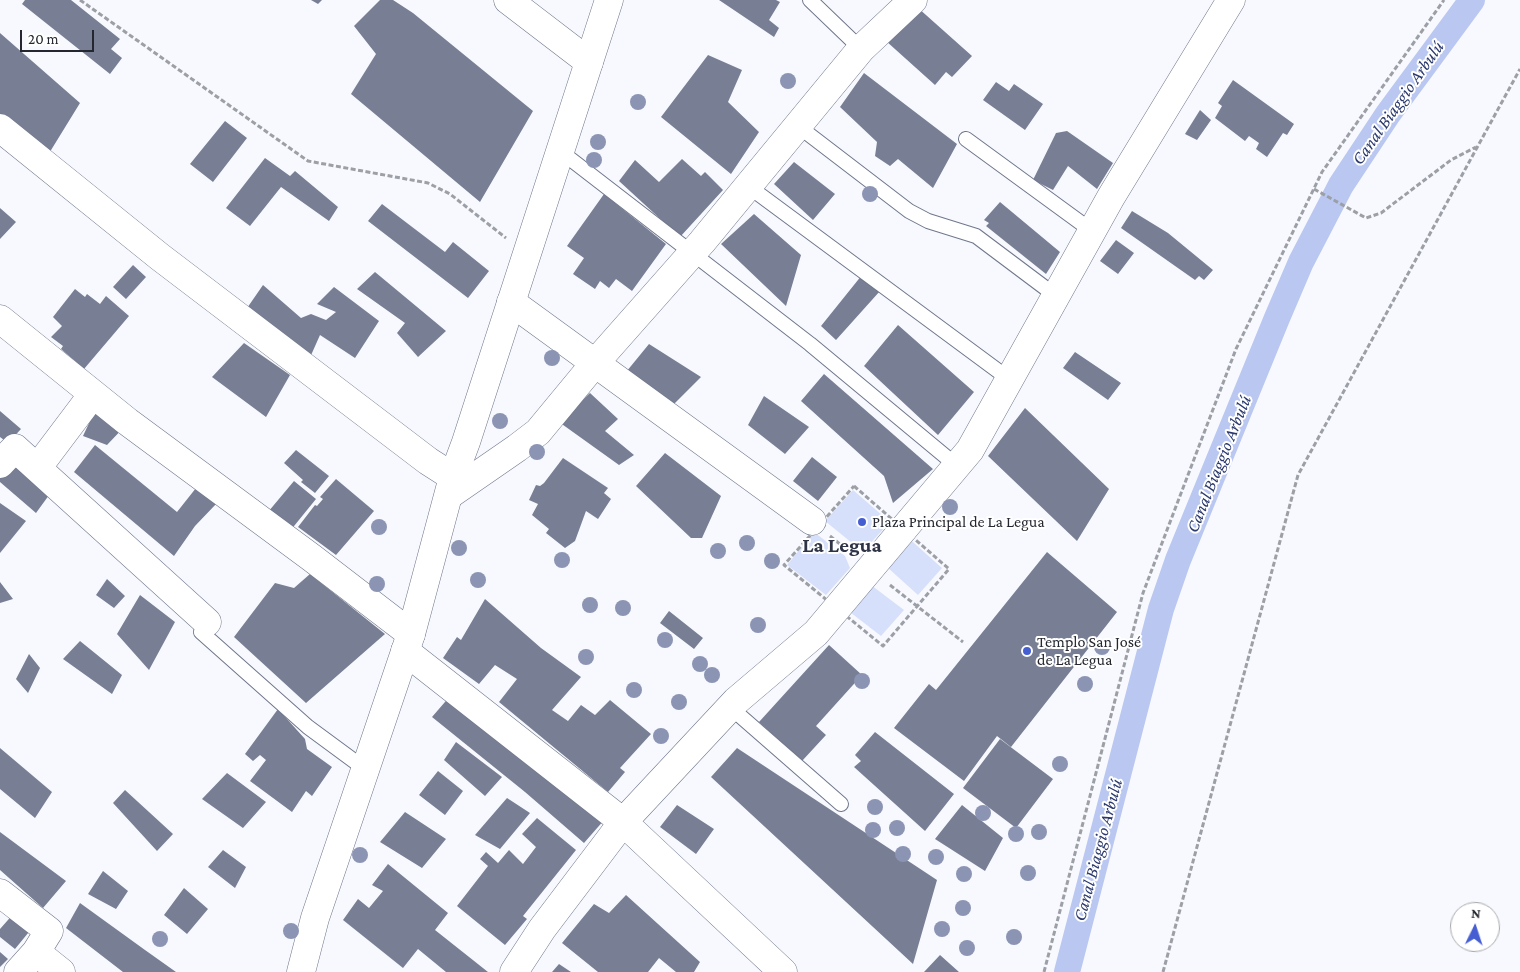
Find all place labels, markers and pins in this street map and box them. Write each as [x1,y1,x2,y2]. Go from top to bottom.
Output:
place label: Plaza Principal de La Legua [872,512,1045,532]
marker: Plaza Principal de La Legua [856,516,868,528]
place label: Templo San José de La Legua [1037,632,1141,670]
marker: Templo San José de La Legua [1021,645,1033,657]

